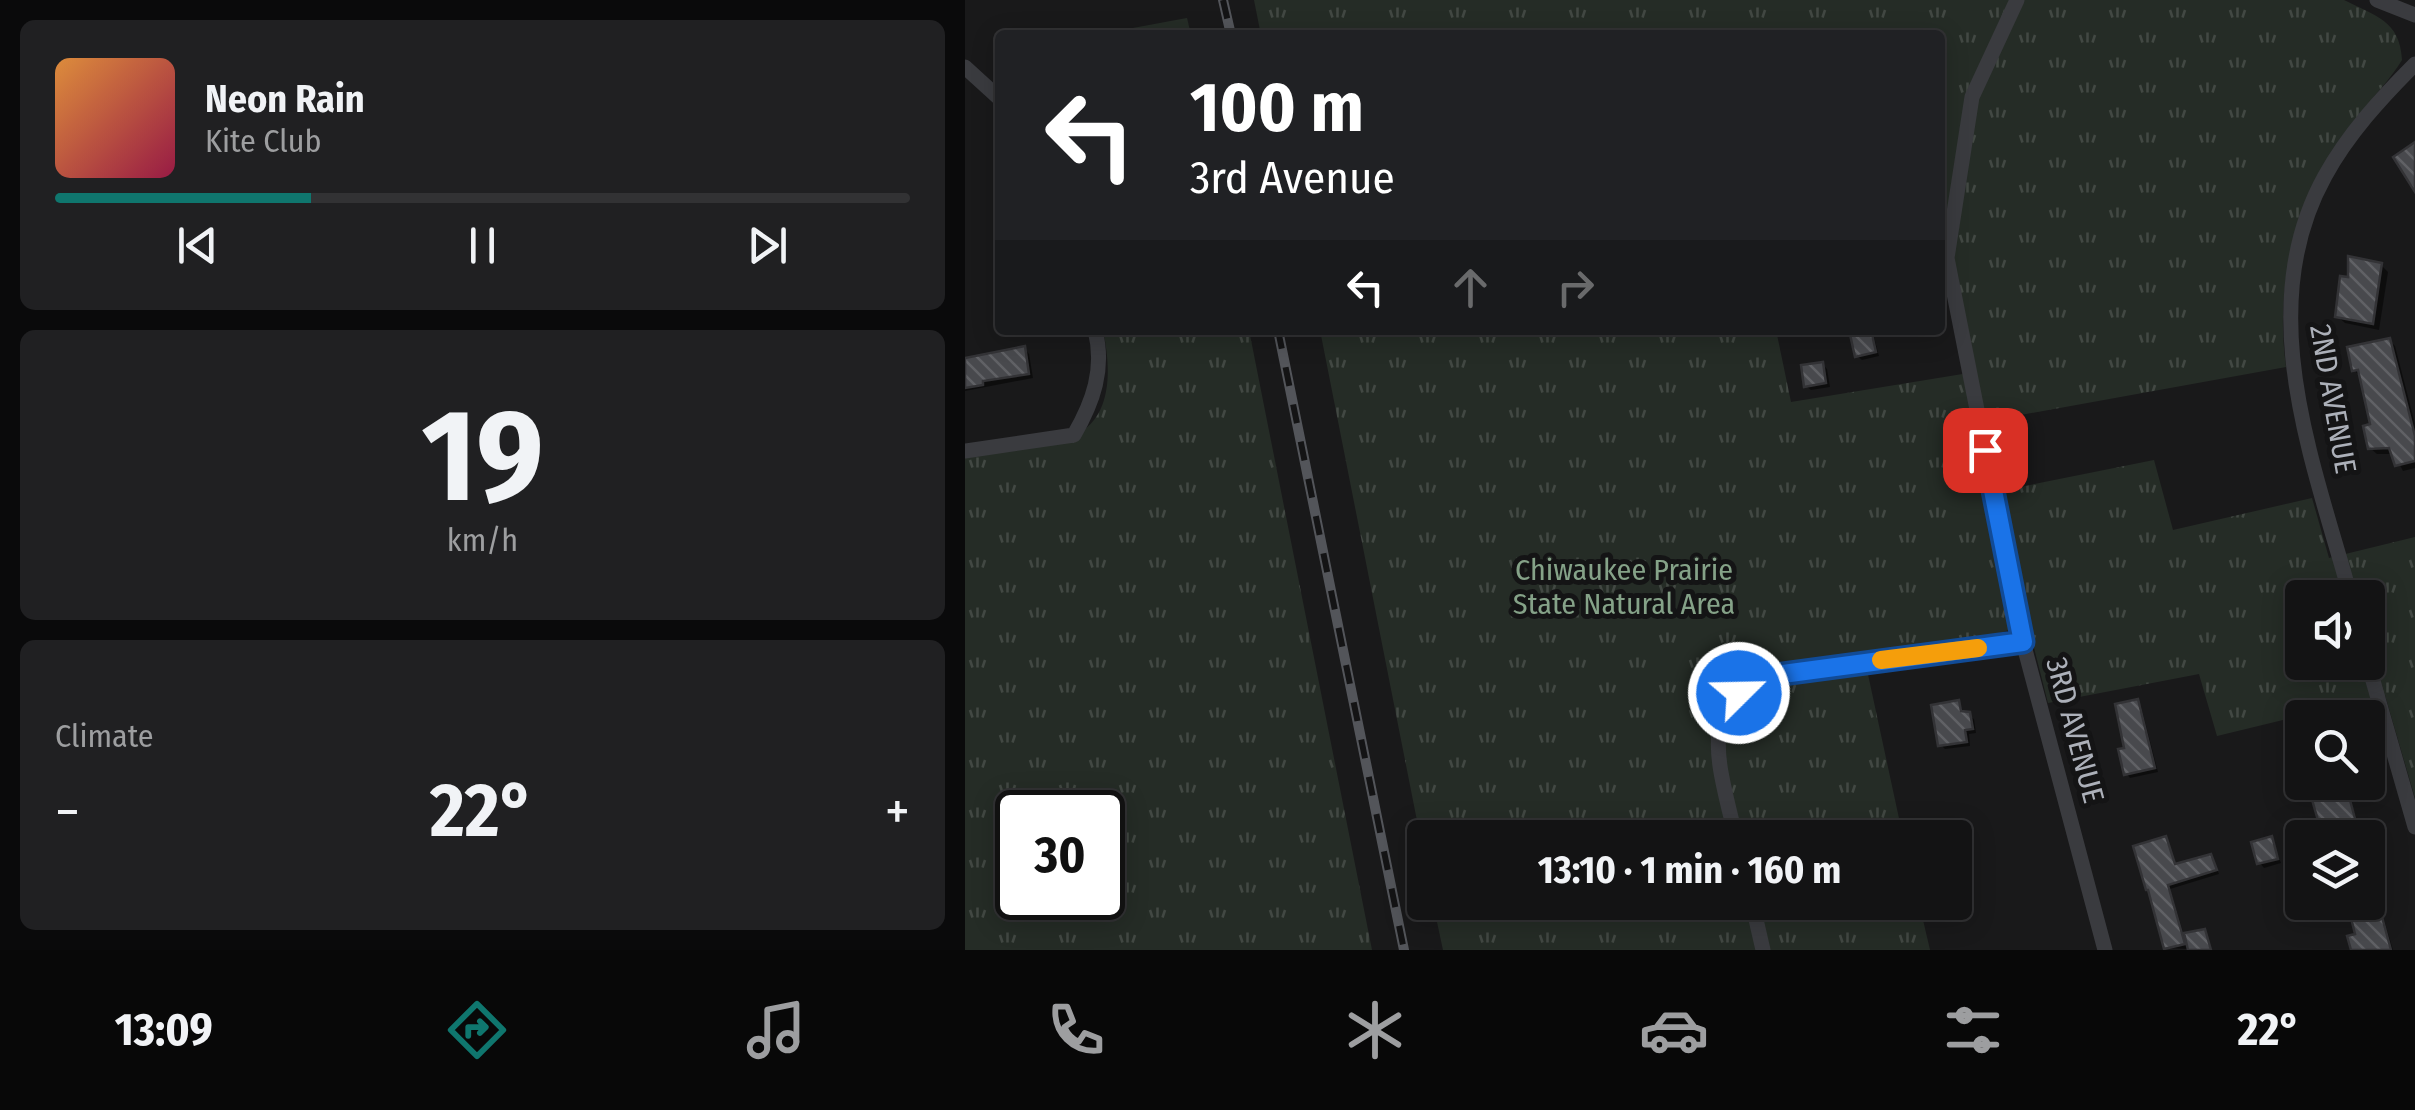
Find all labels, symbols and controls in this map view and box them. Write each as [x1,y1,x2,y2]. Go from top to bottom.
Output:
text: 100 m [1190,66,1364,150]
icon: left [1025,70,1155,200]
text: Neon Rain [205,76,365,122]
text: Kite Club [205,122,321,160]
text: 3rd Avenue [1190,151,1395,205]
icon: previous [170,218,225,273]
icon: pause [455,218,510,273]
icon: next [740,218,795,273]
icon: left [1338,260,1393,315]
icon: ahead [1443,260,1498,315]
icon: right [1548,260,1603,315]
street label: 2ND AVENUE [2302,322,2364,476]
text: 19 [421,378,544,534]
pin [1943,408,2028,493]
icon: arrive [1958,423,2013,478]
text: km/h [447,521,518,559]
park label: Chiwaukee Prairie State Natural Area [1513,552,1735,622]
map controls [2285,580,2385,920]
button: sound [2285,580,2385,680]
position arrow [1687,641,1791,745]
street label: 3RD AVENUE [2038,653,2112,807]
button: search [2285,700,2385,800]
text: Climate [55,717,154,755]
text: 22° [430,766,535,856]
text: − [55,779,80,845]
text: + [885,779,910,845]
speed limit sign: 30 [995,790,1125,920]
button: layers [2285,820,2385,920]
text: 13:10 · 1 min · 160 m [1538,847,1841,893]
icon: directions [442,995,512,1065]
icon: music [741,995,811,1065]
icon: phone [1041,995,1111,1065]
icon: climate [1340,995,1410,1065]
icon: car [1639,995,1709,1065]
icon: filters [1938,995,2008,1065]
text: 13:09 [115,1003,213,1057]
text: 22° [2238,1003,2300,1057]

